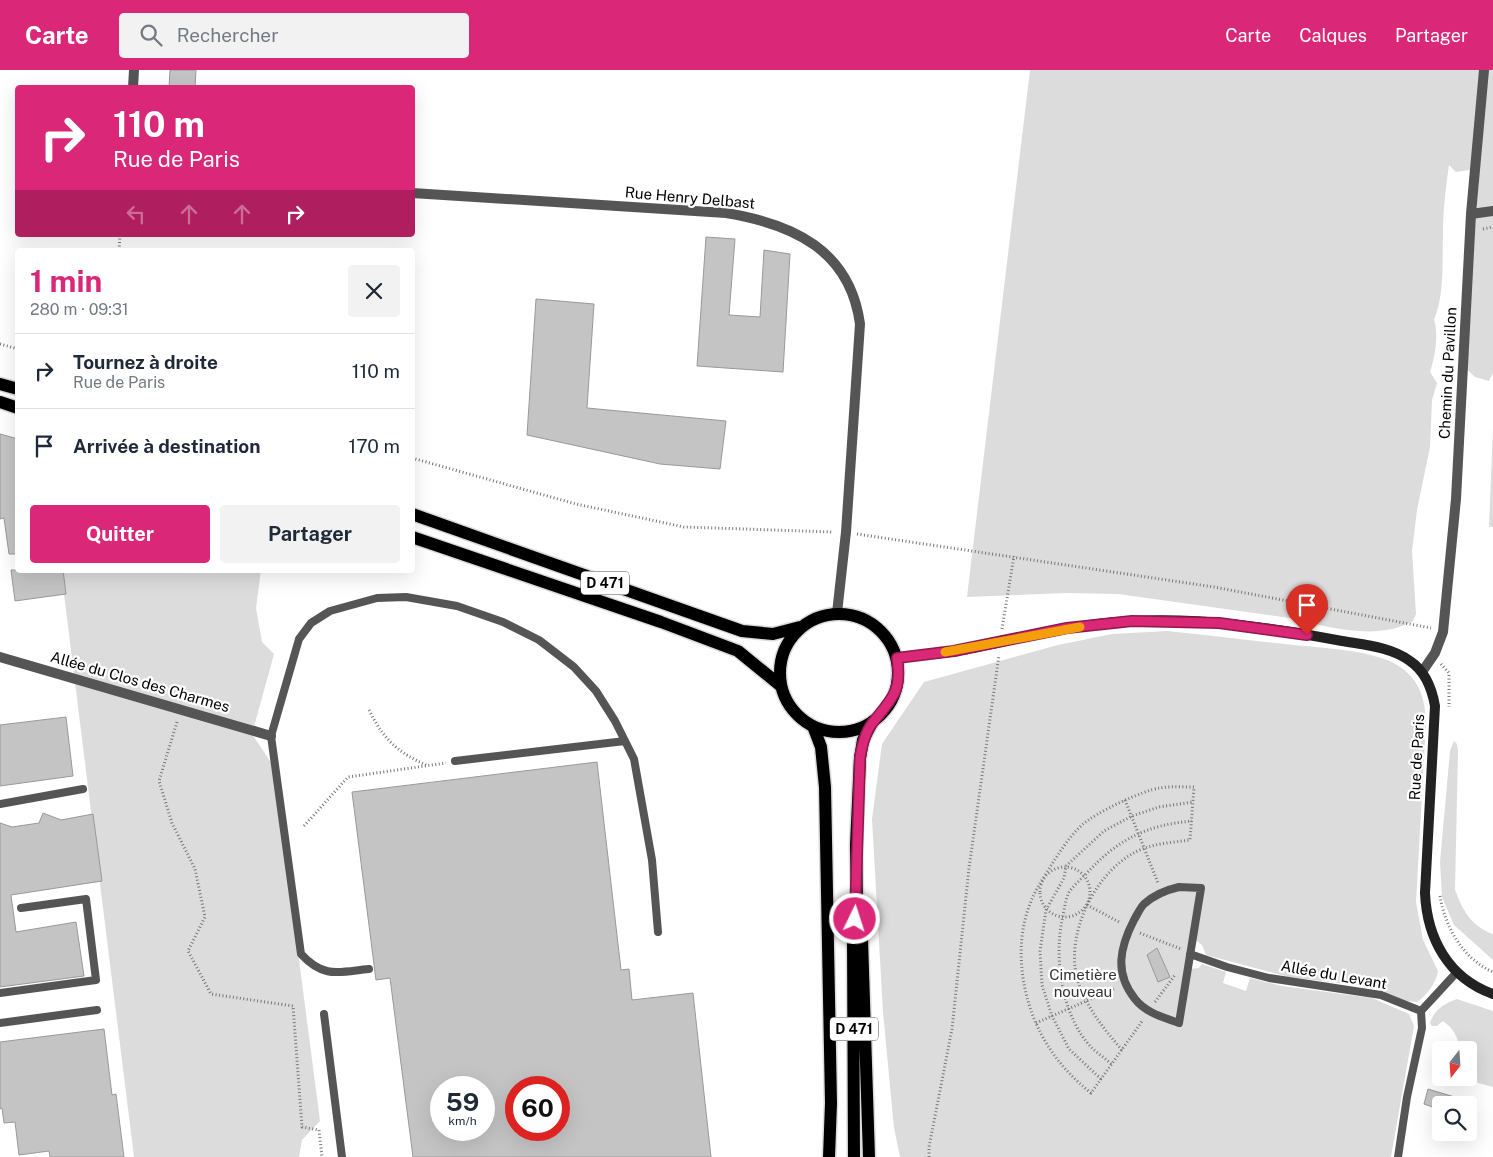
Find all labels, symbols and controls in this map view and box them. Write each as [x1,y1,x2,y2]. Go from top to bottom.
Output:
search box [119,13,469,58]
text: Carte [25,21,89,49]
icon: search [137,21,165,49]
text: Rechercher [177,24,279,46]
text: Carte [1225,25,1271,46]
text: Calques [1299,25,1367,46]
text: Partager [1395,25,1468,46]
text: 110 m [113,104,205,145]
icon: right [30,105,95,170]
text: Rue de Paris [113,146,240,172]
street label: Rue Henry Delbast [624,183,756,212]
icon: left [122,200,150,228]
icon: ahead [175,200,203,228]
icon: ahead [228,200,256,228]
icon: right [281,200,309,228]
text: 1 min [30,263,102,299]
button: close [348,265,400,317]
text: 280 m · 09:31 [30,300,129,319]
street label: Chemin du Pavillon [1436,307,1459,439]
text: Tournez à droite [73,351,218,373]
icon: right [30,357,58,385]
text: 110 m [352,360,400,382]
text: Rue de Paris [73,373,165,392]
icon: arrive [30,432,58,460]
text: Arrivée à destination [73,435,261,457]
text: 170 m [349,435,400,457]
button: Quitter [30,505,210,563]
button: Partager [220,505,400,563]
road number: D 471 [581,572,629,594]
pin [1286,584,1328,635]
icon: arrive [1293,591,1321,619]
street label: Allée du Clos des Charmes [49,648,232,715]
street label: Rue de Paris [1406,713,1427,801]
position arrow [828,892,880,944]
street label: Allée du Levant [1280,957,1389,992]
park label: Cimetière nouveau [1049,966,1117,1000]
road number: D 471 [830,1018,878,1041]
north arrow [1432,1041,1478,1086]
map controls [1432,1041,1477,1141]
speed limit sign: 60 [505,1076,570,1141]
text: 59 [446,1087,479,1117]
button: search [1432,1096,1477,1141]
text: km/h [448,1114,477,1128]

